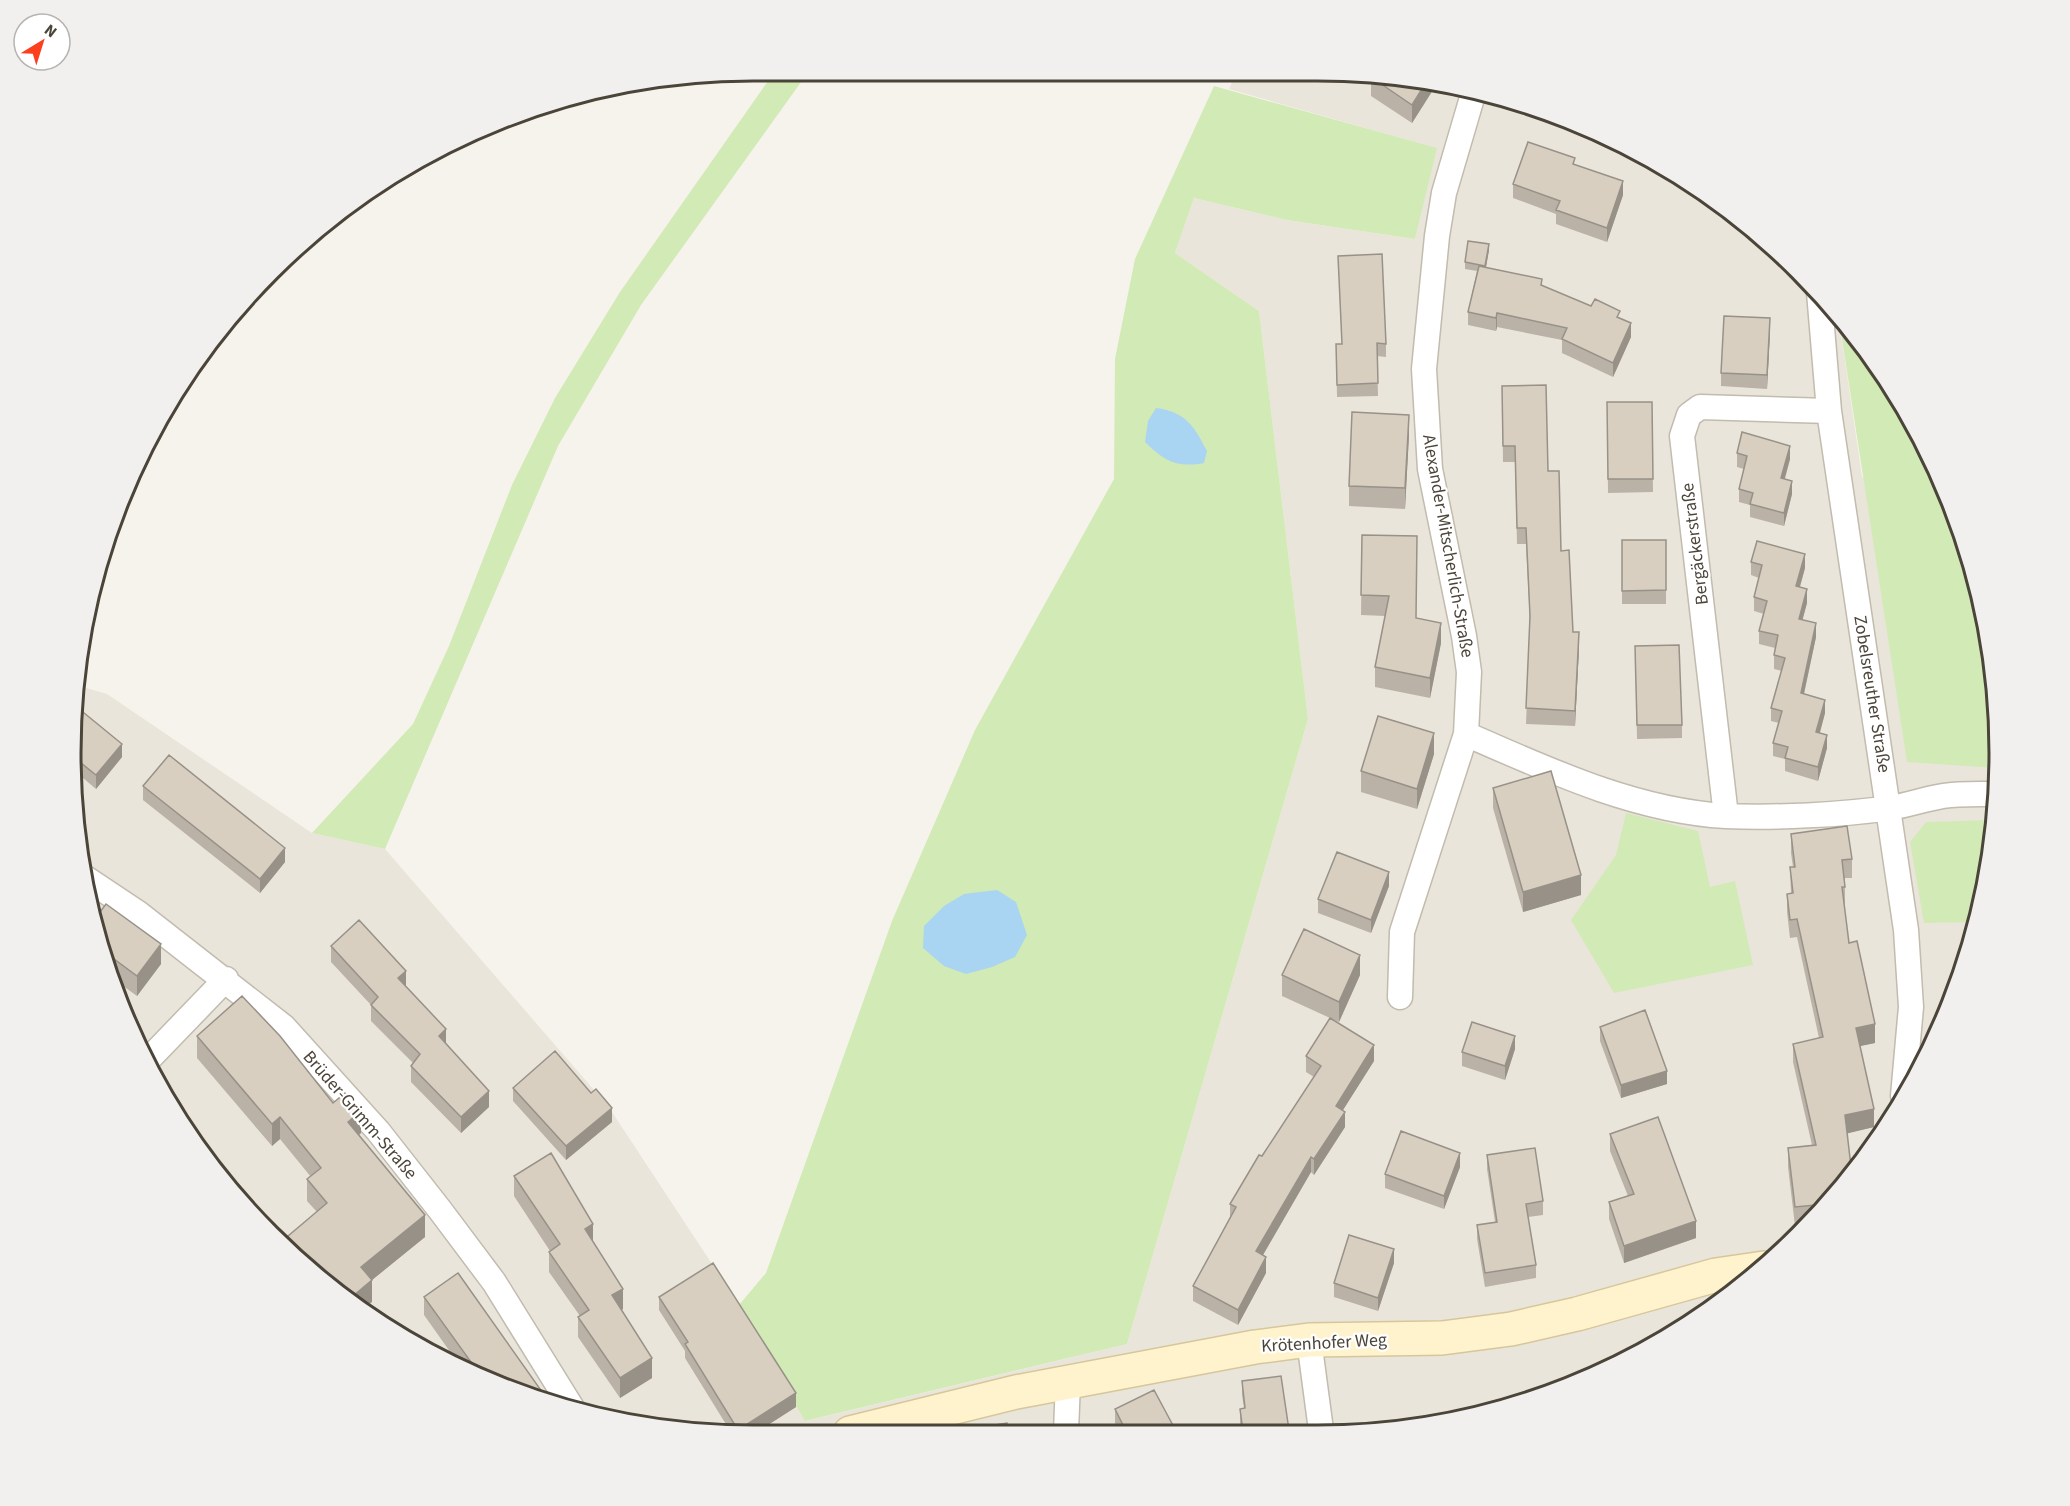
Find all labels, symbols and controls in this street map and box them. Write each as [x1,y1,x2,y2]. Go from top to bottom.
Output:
north arrow [12,12,72,72]
text: N [40,19,62,43]
street label: Alexander-Mitscherlich-Straße [1416,432,1480,660]
street label: Bergäckerstraße [1675,481,1715,606]
street label: Zobelsreuther Straße [1847,614,1897,775]
street label: Brüder-Grimm-Straße [297,1045,423,1185]
street label: Krötenhofer Weg [1260,1327,1388,1359]

